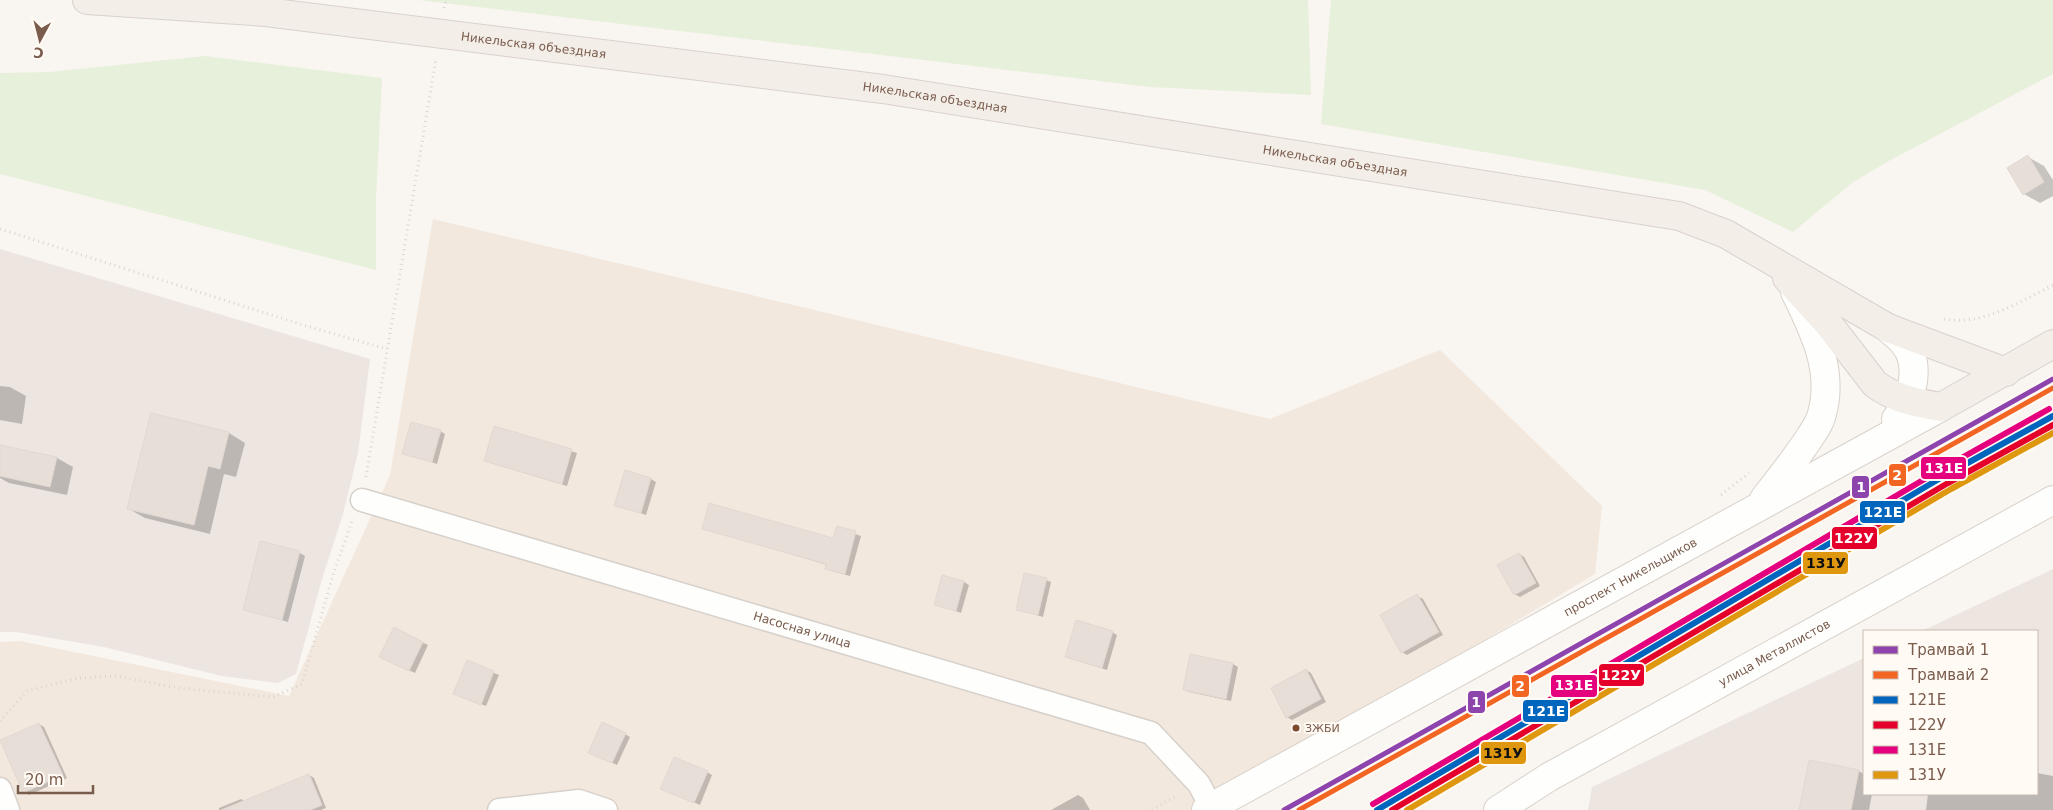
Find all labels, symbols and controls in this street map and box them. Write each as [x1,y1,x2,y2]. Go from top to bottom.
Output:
north arrow [15,15,65,65]
street label: Никельская объездная [460,29,607,61]
text: С [32,44,44,61]
street label: Никельская объездная [862,80,1008,116]
street label: Никельская объездная [1262,143,1408,180]
line badge: 131Е [1920,456,1967,480]
text: 131Е [1925,460,1963,476]
line badge: 2 [1888,463,1907,487]
text: 2 [1892,467,1902,483]
line badge: 1 [1851,475,1870,499]
text: 1 [1856,479,1866,495]
line badge: 121Е [1859,500,1906,524]
text: 121Е [1864,504,1902,520]
line badge: 122У [1831,526,1878,550]
text: 122У [1834,530,1874,546]
street label: проспект Никельщиков [1561,535,1699,619]
line badge: 131У [1802,551,1849,575]
text: 131У [1806,555,1846,571]
street label: Насосная улица [752,609,853,651]
street label: улица Металлистов [1716,617,1833,689]
legend [1863,630,2038,795]
text: Трамвай 1 [1907,641,1989,659]
line badge: 122У [1598,663,1645,687]
text: Трамвай 2 [1907,666,1989,684]
text: 122У [1601,667,1641,683]
line badge: 2 [1511,674,1530,698]
line badge: 131Е [1550,674,1598,698]
text: 131Е [1555,677,1593,693]
text: 2 [1515,678,1525,694]
line badge: 1 [1467,690,1486,714]
text: 121Е [1908,691,1946,709]
text: 1 [1471,694,1481,710]
line badge: 121Е [1522,699,1569,723]
text: 121Е [1527,703,1565,719]
text: 122У [1908,716,1946,734]
place label: ЗЖБИ [1305,722,1340,735]
marker: ЗЖБИ [1291,723,1301,733]
line badge: 131У [1480,741,1527,765]
text: 131Е [1908,741,1946,759]
text: 131У [1483,745,1523,761]
scale bar [18,762,92,794]
text: 131У [1908,766,1946,784]
text: 20 m [25,771,63,789]

